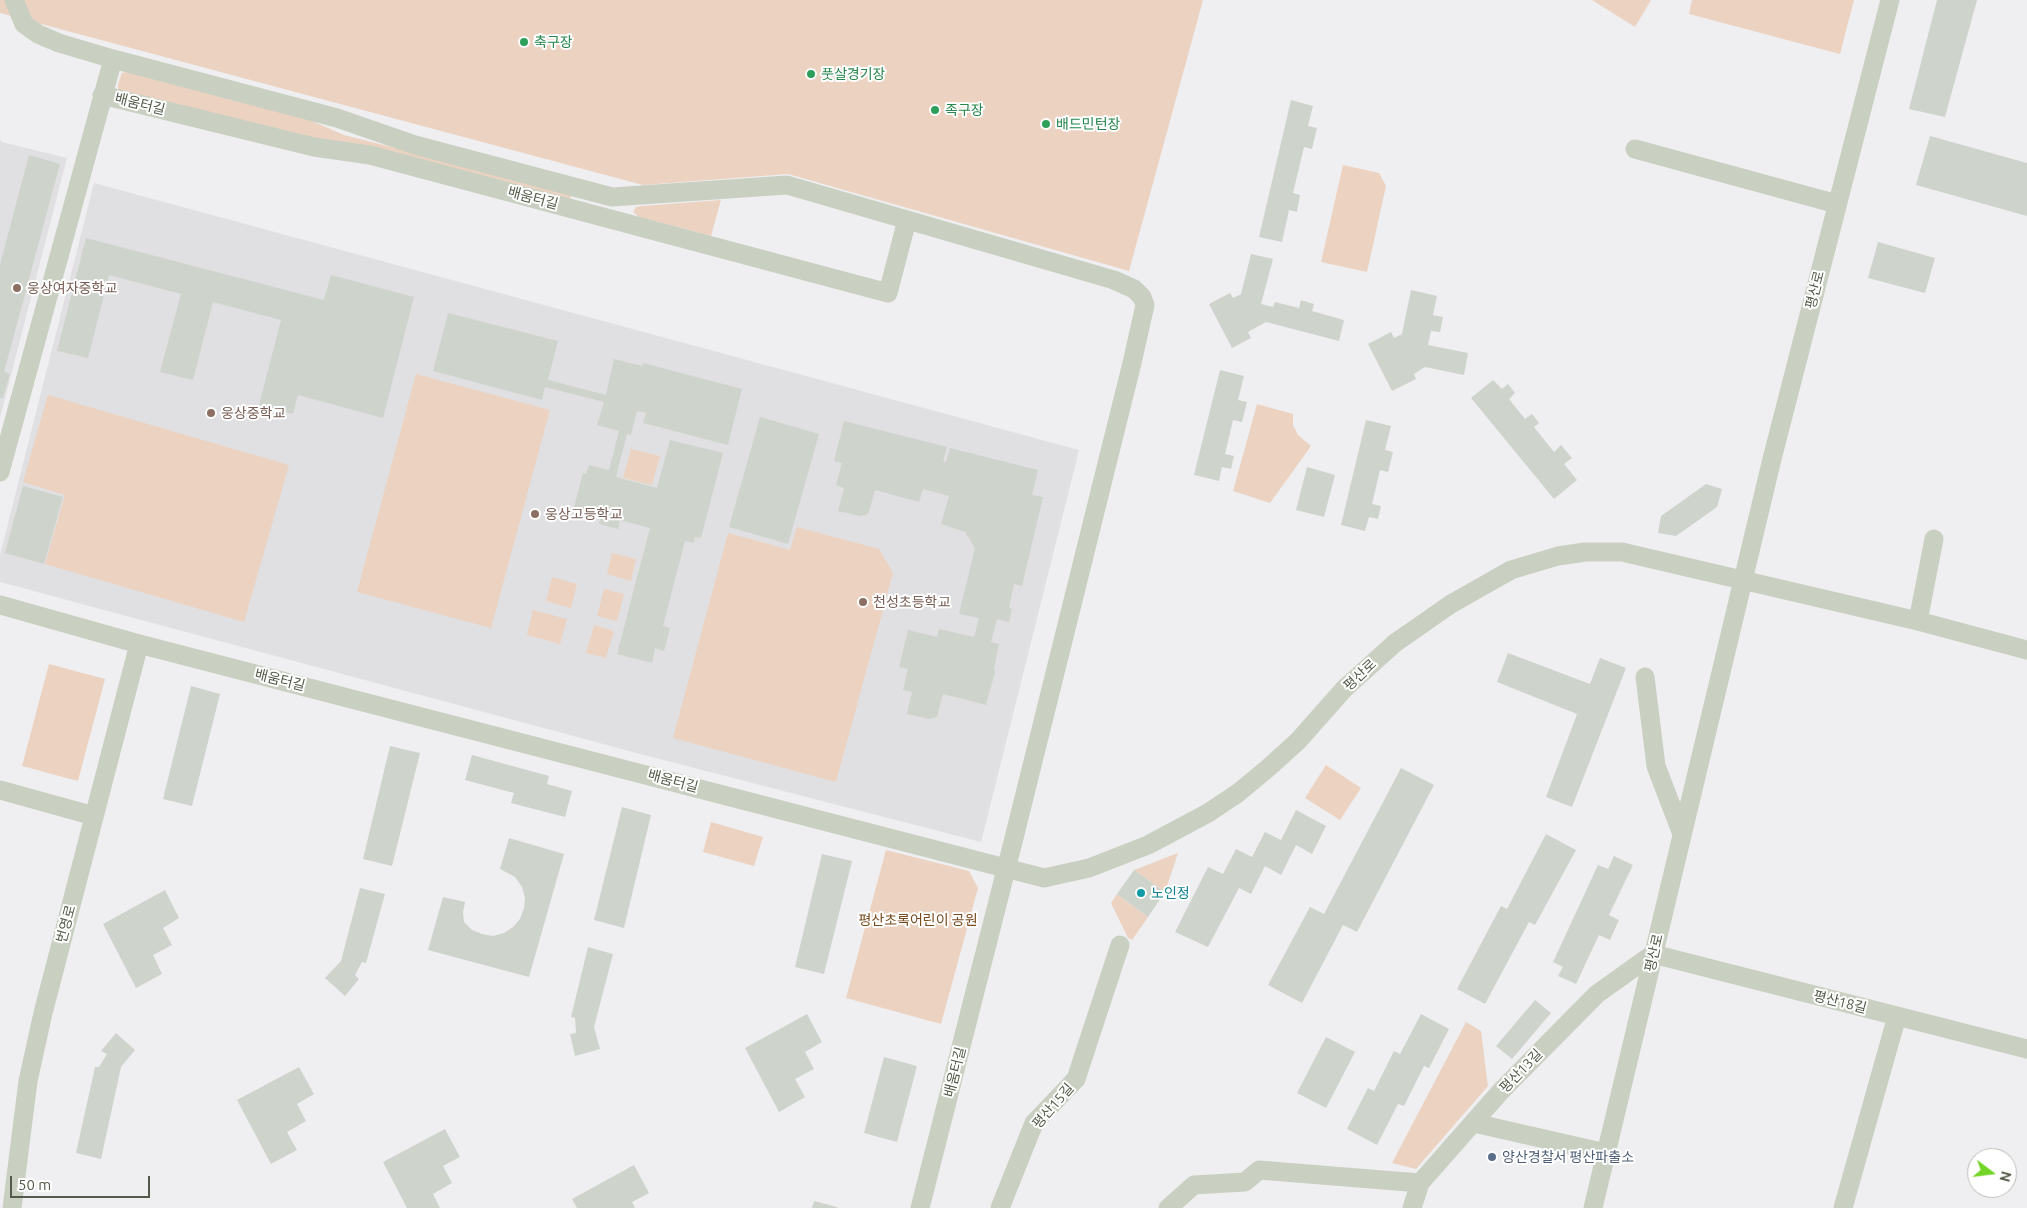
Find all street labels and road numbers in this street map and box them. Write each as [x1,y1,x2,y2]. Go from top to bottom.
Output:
street label: 배움터길 [113,90,167,118]
street label: 배움터길 [506,183,560,213]
street label: 평산로 [1802,269,1828,311]
street label: 평산로 [1340,656,1380,694]
street label: 배움터길 [253,666,307,694]
street label: 배움터길 [646,766,700,796]
street label: 번영로 [53,903,79,945]
street label: 평산로 [1641,932,1667,974]
street label: 평산18길 [1812,987,1868,1017]
street label: 배움터길 [941,1045,969,1099]
street label: 평산13길 [1496,1046,1546,1096]
street label: 평산15길 [1029,1080,1077,1132]

